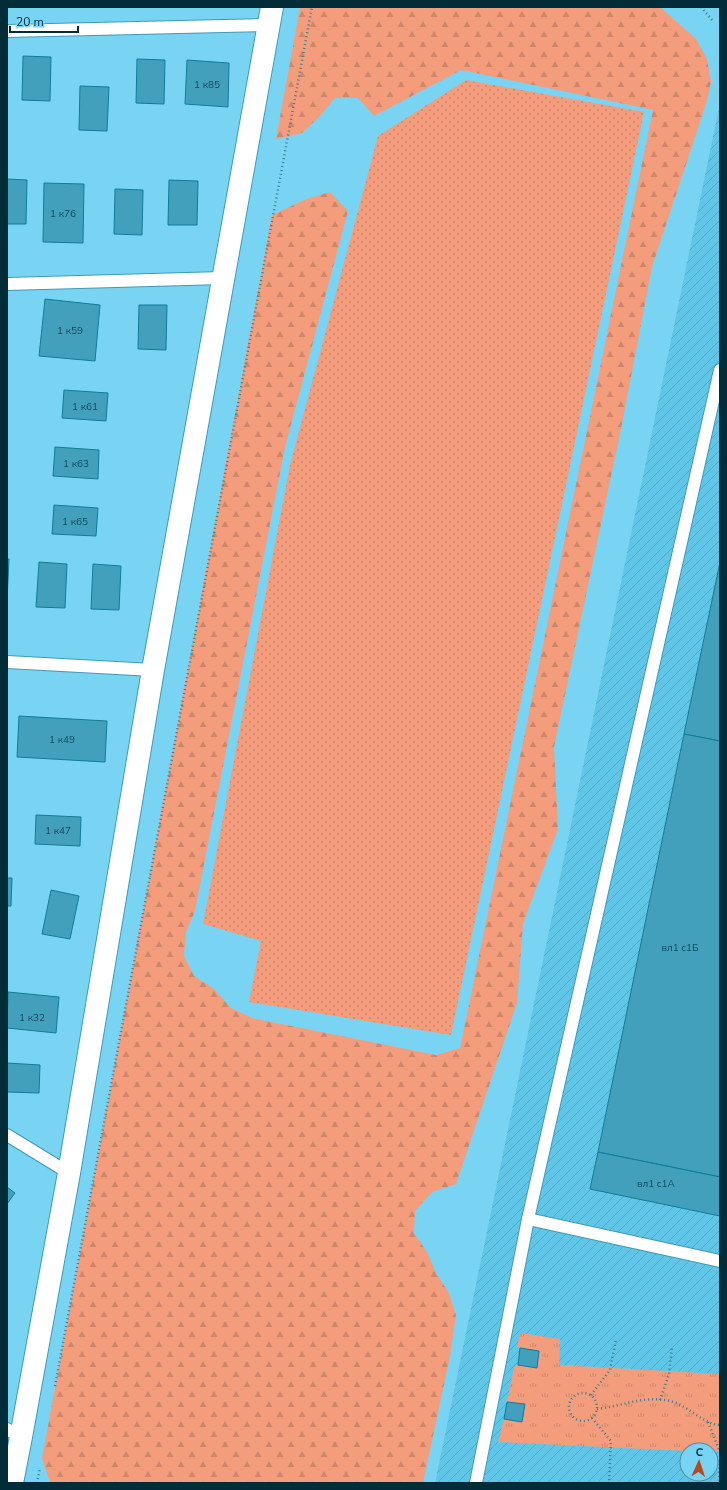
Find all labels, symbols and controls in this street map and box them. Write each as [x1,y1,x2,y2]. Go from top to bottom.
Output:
scale bar [10,8,78,34]
text: 20 m [16,14,44,30]
house number: 1 к85 [194,78,220,92]
house number: 1 к76 [50,207,76,221]
house number: 1 к59 [57,324,83,338]
house number: 1 к61 [72,400,98,414]
house number: 1 к63 [63,457,89,471]
house number: 1 к65 [62,515,88,529]
house number: 1 к49 [49,733,75,747]
house number: 1 к47 [45,824,71,838]
house number: вл1 с1Б [661,941,699,955]
house number: 1 к32 [19,1011,45,1025]
house number: вл1 с1А [637,1177,676,1191]
north arrow [679,1442,719,1482]
text: С [695,1445,704,1460]

